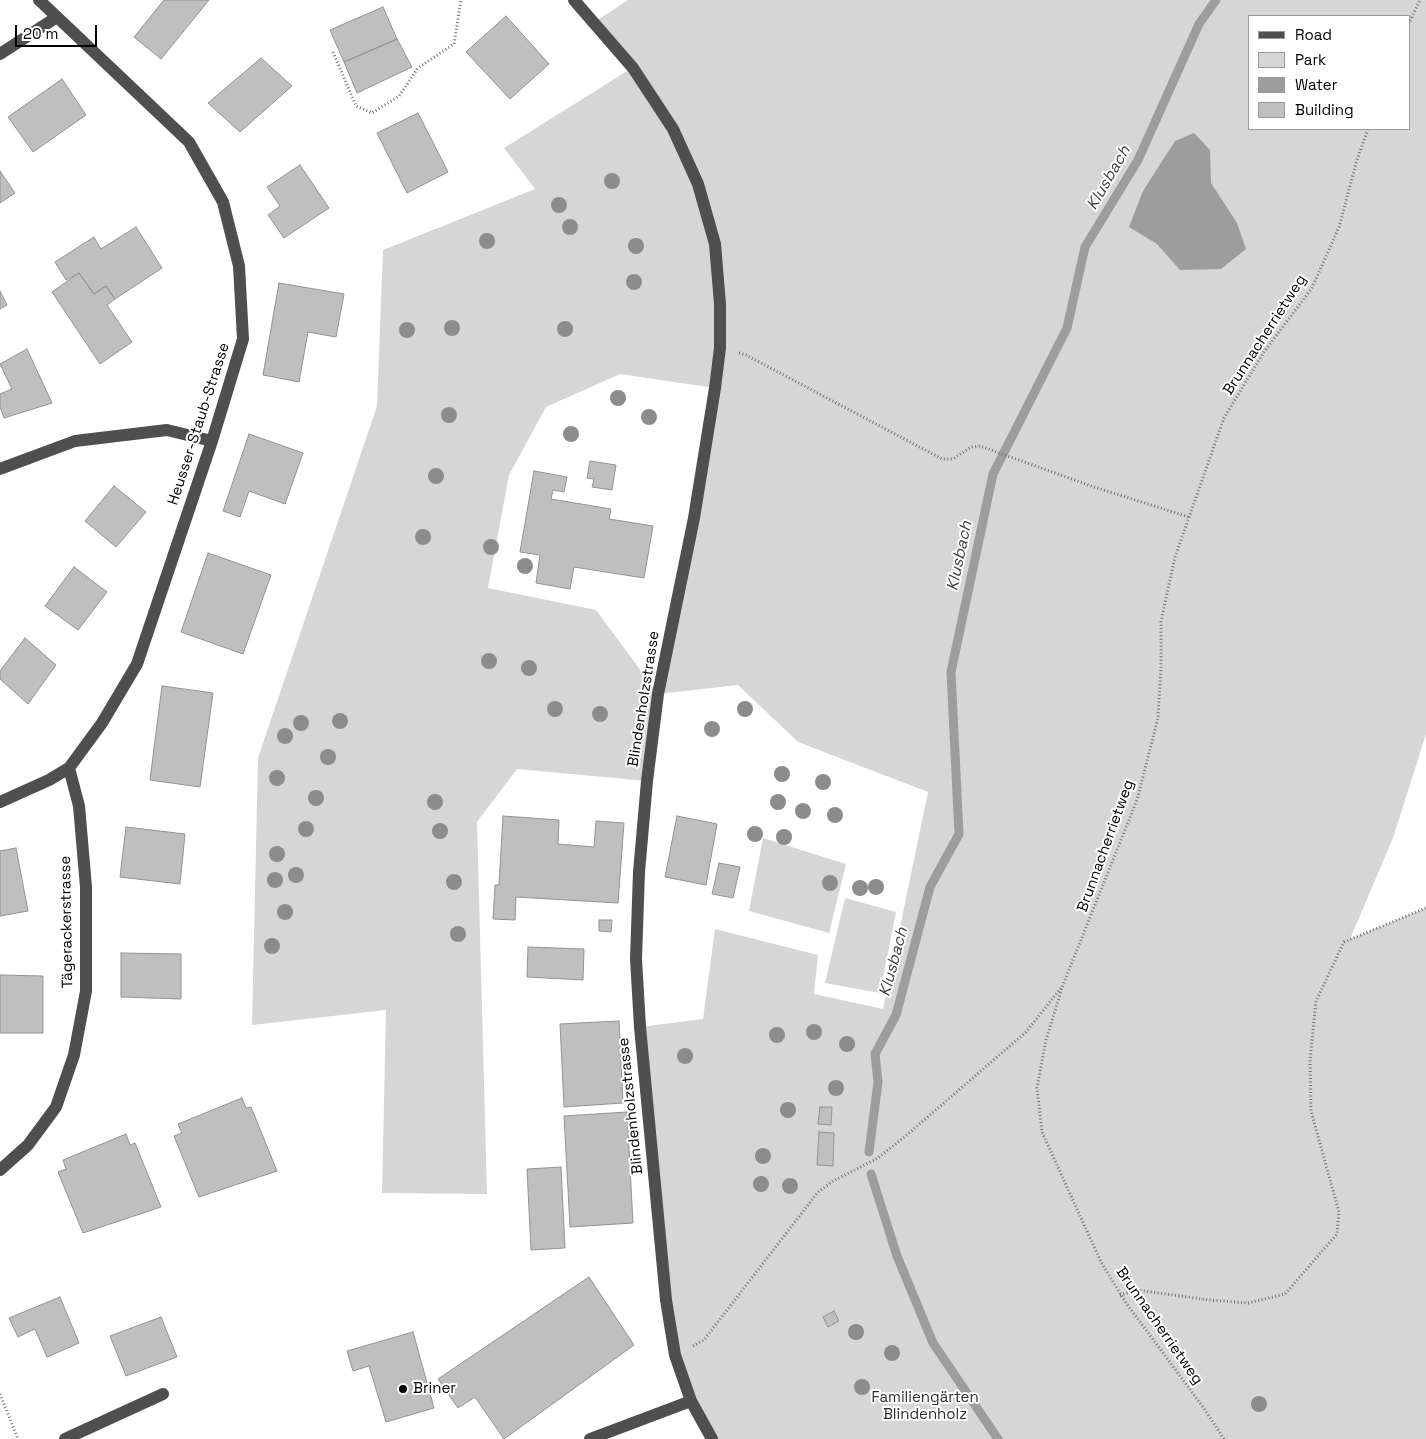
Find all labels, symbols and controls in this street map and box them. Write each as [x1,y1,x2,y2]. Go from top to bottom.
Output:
scale bar [18,15,100,47]
legend [1248,15,1411,130]
text: 20 m [23,24,58,43]
text: Road [1295,25,1332,44]
text: Park [1295,50,1326,69]
text: Water [1295,75,1337,94]
text: Building [1295,100,1354,119]
water label: Klusbach [1083,143,1135,213]
street label: Brunnacherrietweg [1219,272,1311,398]
street label: Heusser-Staub-Strasse [164,341,234,507]
water label: Klusbach [943,519,977,593]
street label: Blindenholzstrasse [624,630,664,768]
street label: Brunnacherrietweg [1074,777,1138,915]
street label: Tägerackerstrasse [57,856,77,988]
water label: Klusbach [876,925,912,999]
street label: Blindenholzstrasse [615,1037,647,1175]
street label: Brunnacherrietweg [1112,1264,1206,1388]
place label: Briner [413,1380,456,1398]
marker: Briner [397,1383,409,1395]
park label: Familiengärten Blindenholz [871,1389,979,1424]

